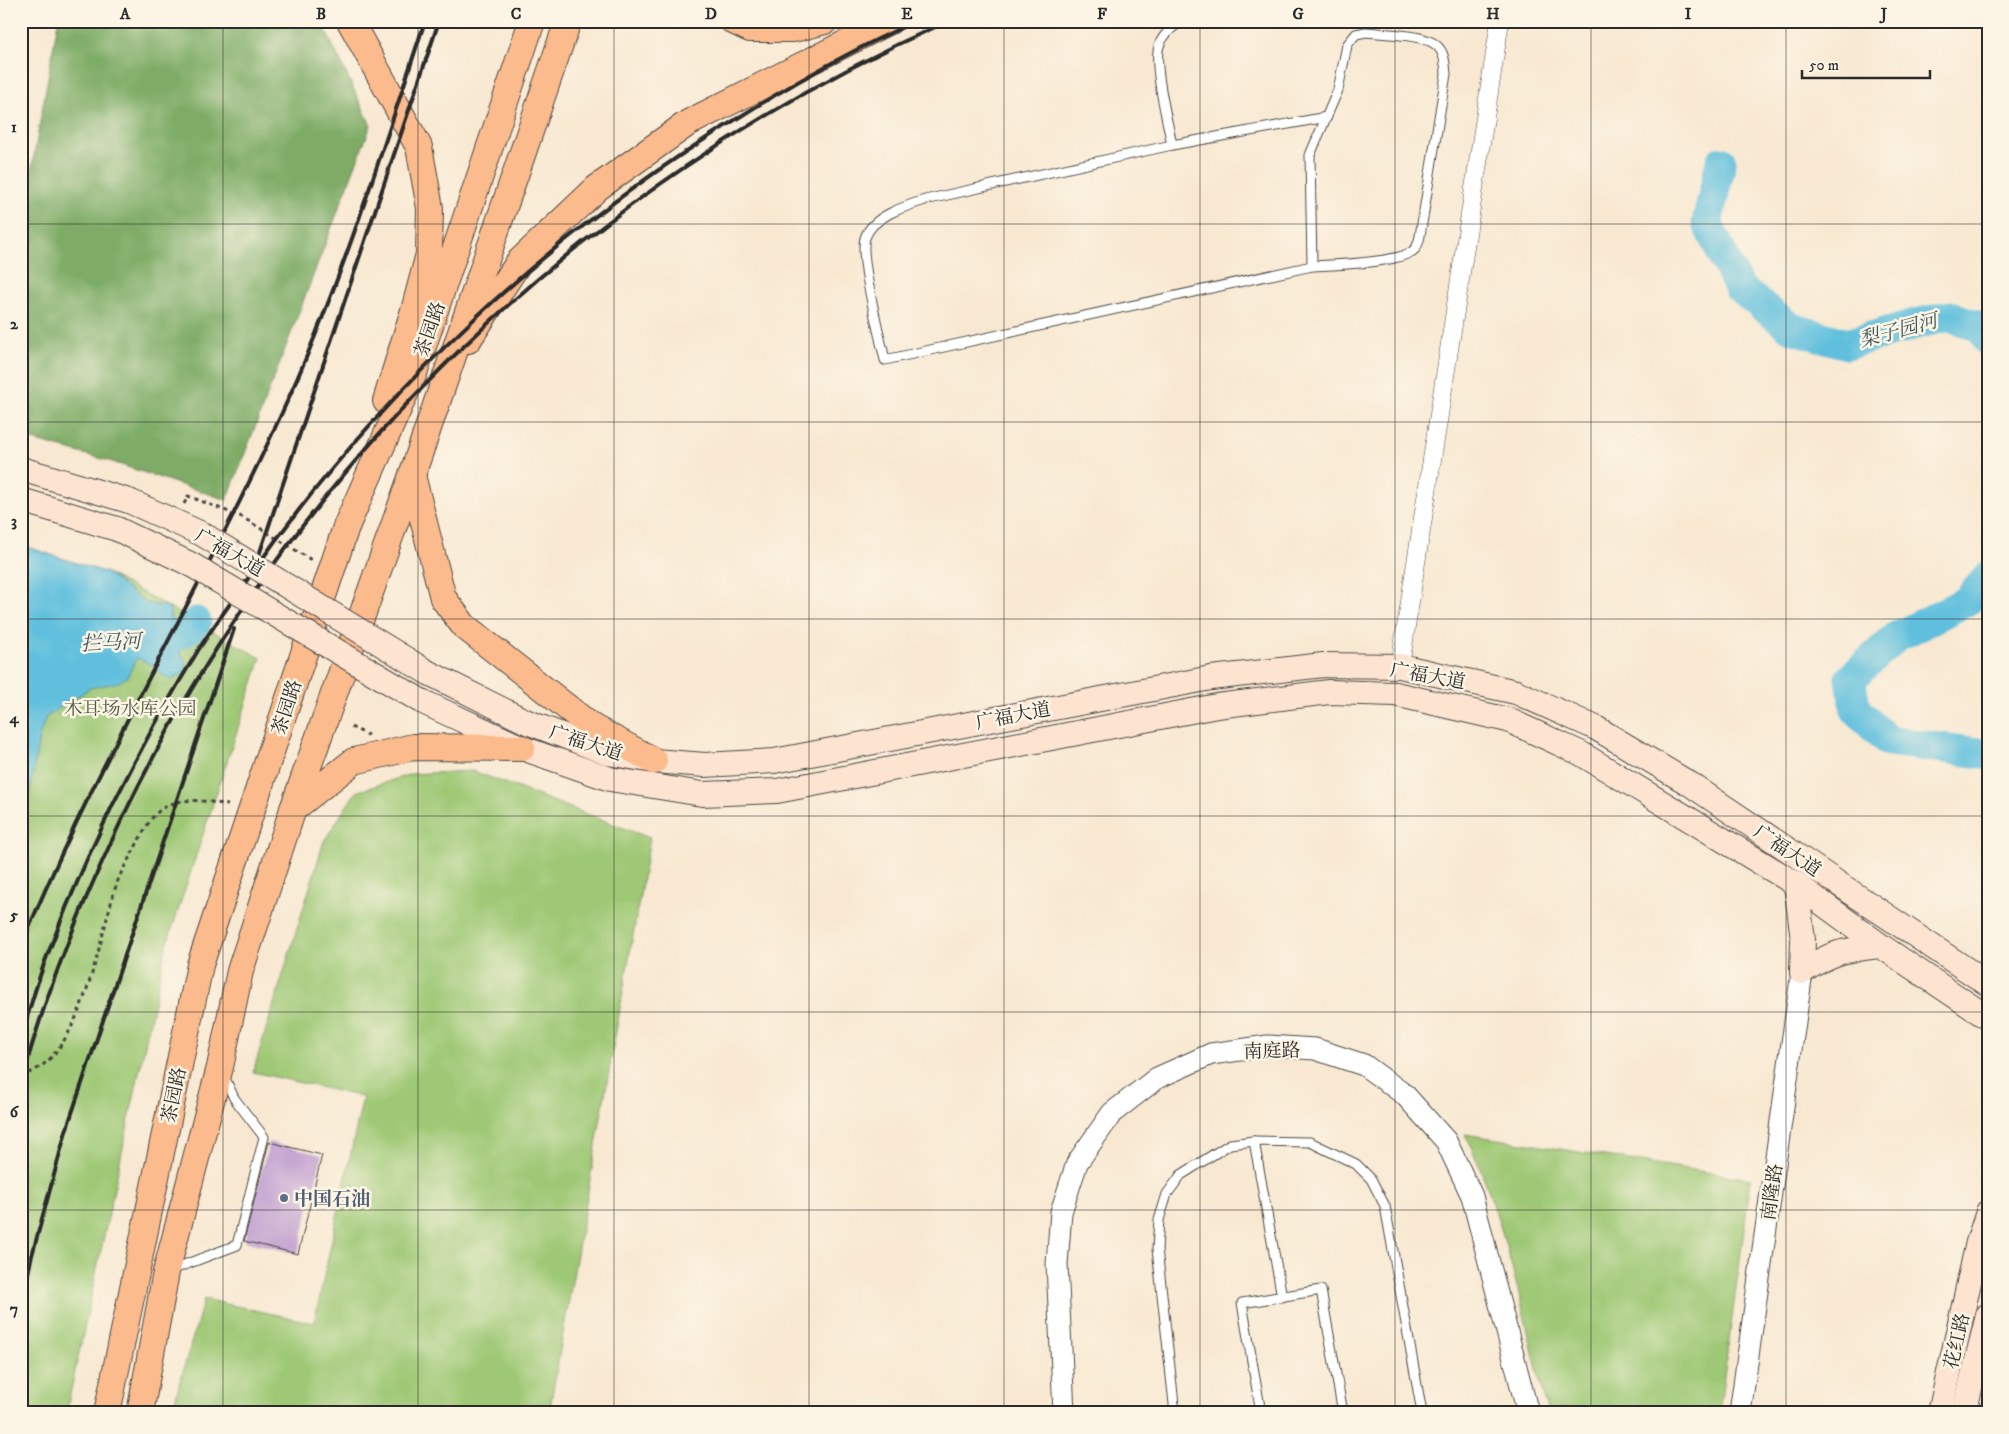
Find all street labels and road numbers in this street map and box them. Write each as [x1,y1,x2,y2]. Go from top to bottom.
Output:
street label: 茶园路 [410,299,451,360]
street label: 广福大道 [191,524,268,582]
street label: 广福大道 [1388,659,1467,694]
street label: 茶园路 [268,677,307,738]
street label: 广福大道 [974,698,1053,735]
street label: 广福大道 [546,721,625,766]
street label: 广福大道 [1749,820,1825,882]
street label: 南庭路 [1243,1039,1301,1064]
street label: 茶园路 [157,1065,192,1126]
street label: 南隆路 [1757,1162,1788,1222]
street label: 花红路 [1940,1311,1975,1372]

